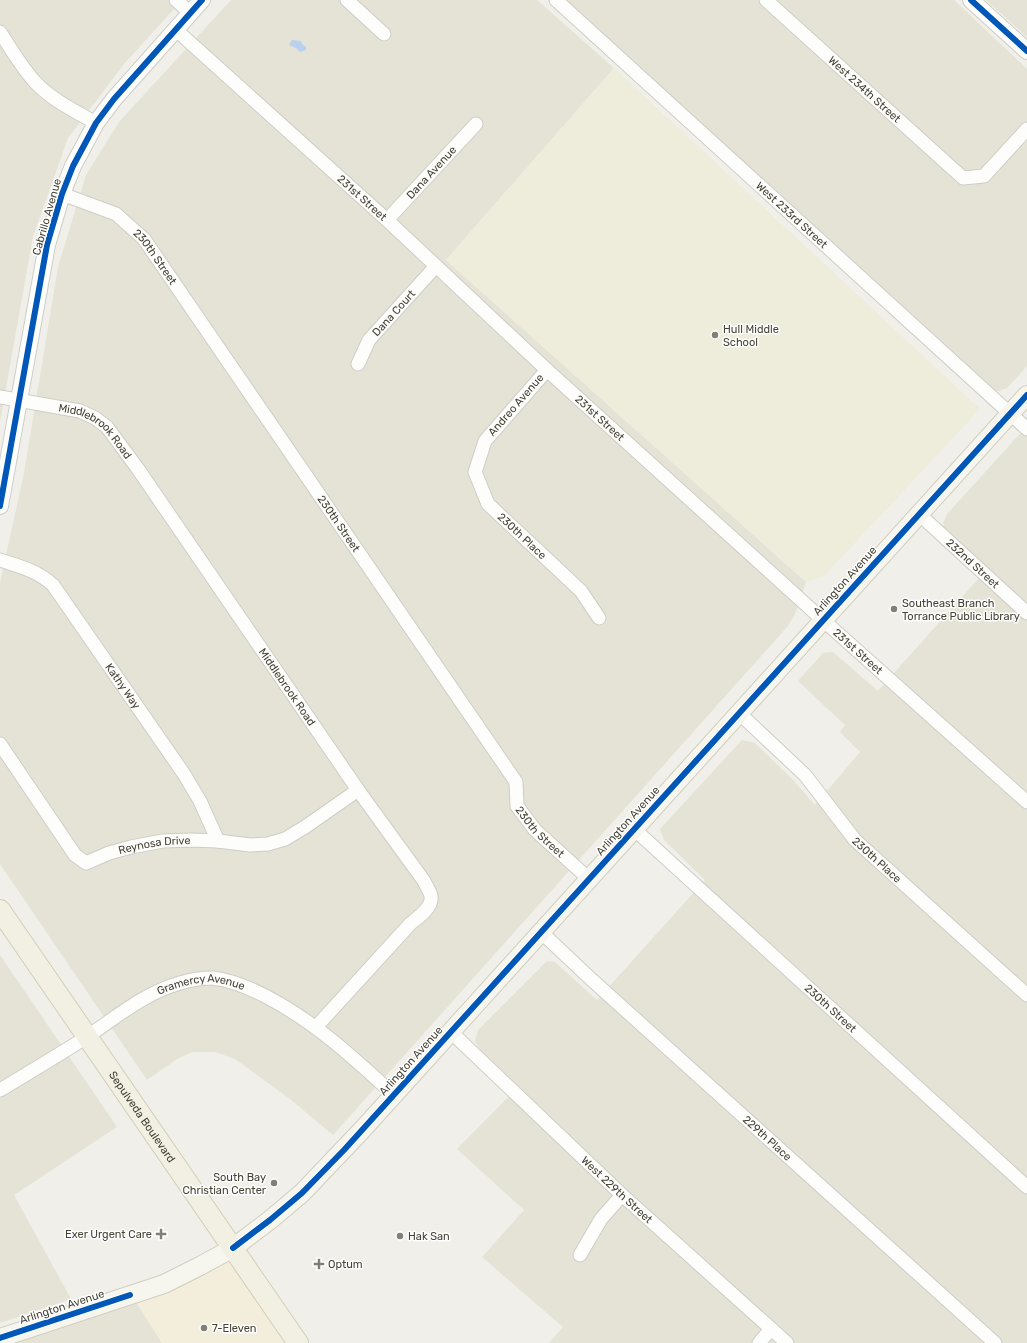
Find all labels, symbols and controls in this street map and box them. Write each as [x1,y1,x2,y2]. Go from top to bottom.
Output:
street label: West 234th Street [826,53,904,126]
street label: Dana Avenue [404,143,459,201]
street label: 231st Street [335,172,390,224]
street label: Cabrillo Avenue [30,177,64,257]
street label: West 233rd Street [753,179,831,251]
street label: 230th Street [131,226,180,288]
street label: Dana Court [369,287,418,339]
place label: Hull Middle School [723,323,779,349]
marker: Hull Middle School [710,330,720,340]
street label: Andreo Avenue [485,371,547,439]
street label: 231st Street [572,392,628,444]
street label: Middlebrook Road [57,401,135,461]
street label: 230th Street [315,493,363,555]
street label: 230th Place [495,510,549,562]
street label: 232nd Street [944,536,1003,591]
street label: Arlington Avenue [811,544,879,618]
place label: Southeast Branch Torrance Public Library [902,597,1020,623]
marker: Southeast Branch Torrance Public Library [889,604,899,614]
street label: 231st Street [831,626,886,677]
street label: Middlebrook Road [256,646,318,728]
street label: Kathy Way [103,661,143,711]
street label: Arlington Avenue [594,784,662,858]
street label: 230th Street [513,804,568,860]
street label: Reynosa Drive [117,834,191,857]
street label: 230th Place [850,834,904,885]
street label: Gramercy Avenue [155,971,247,997]
street label: 230th Street [802,981,860,1036]
street label: Arlington Avenue [377,1024,445,1098]
street label: Sepulveda Boulevard [106,1069,178,1165]
street label: 229th Place [740,1113,794,1163]
street label: West 229th Street [579,1153,656,1226]
place label: South Bay Christian Center [182,1171,267,1197]
marker: South Bay Christian Center [269,1178,279,1188]
place label: Exer Urgent Care [65,1228,152,1241]
marker: Exer Urgent Care [155,1228,167,1240]
place label: Hak San [408,1230,450,1243]
marker: Hak San [395,1231,405,1241]
marker: Optum [313,1258,325,1270]
place label: Optum [328,1258,363,1271]
street label: Arlington Avenue [18,1287,106,1327]
place label: 7-Eleven [212,1322,257,1335]
marker: 7-Eleven [199,1323,209,1333]

